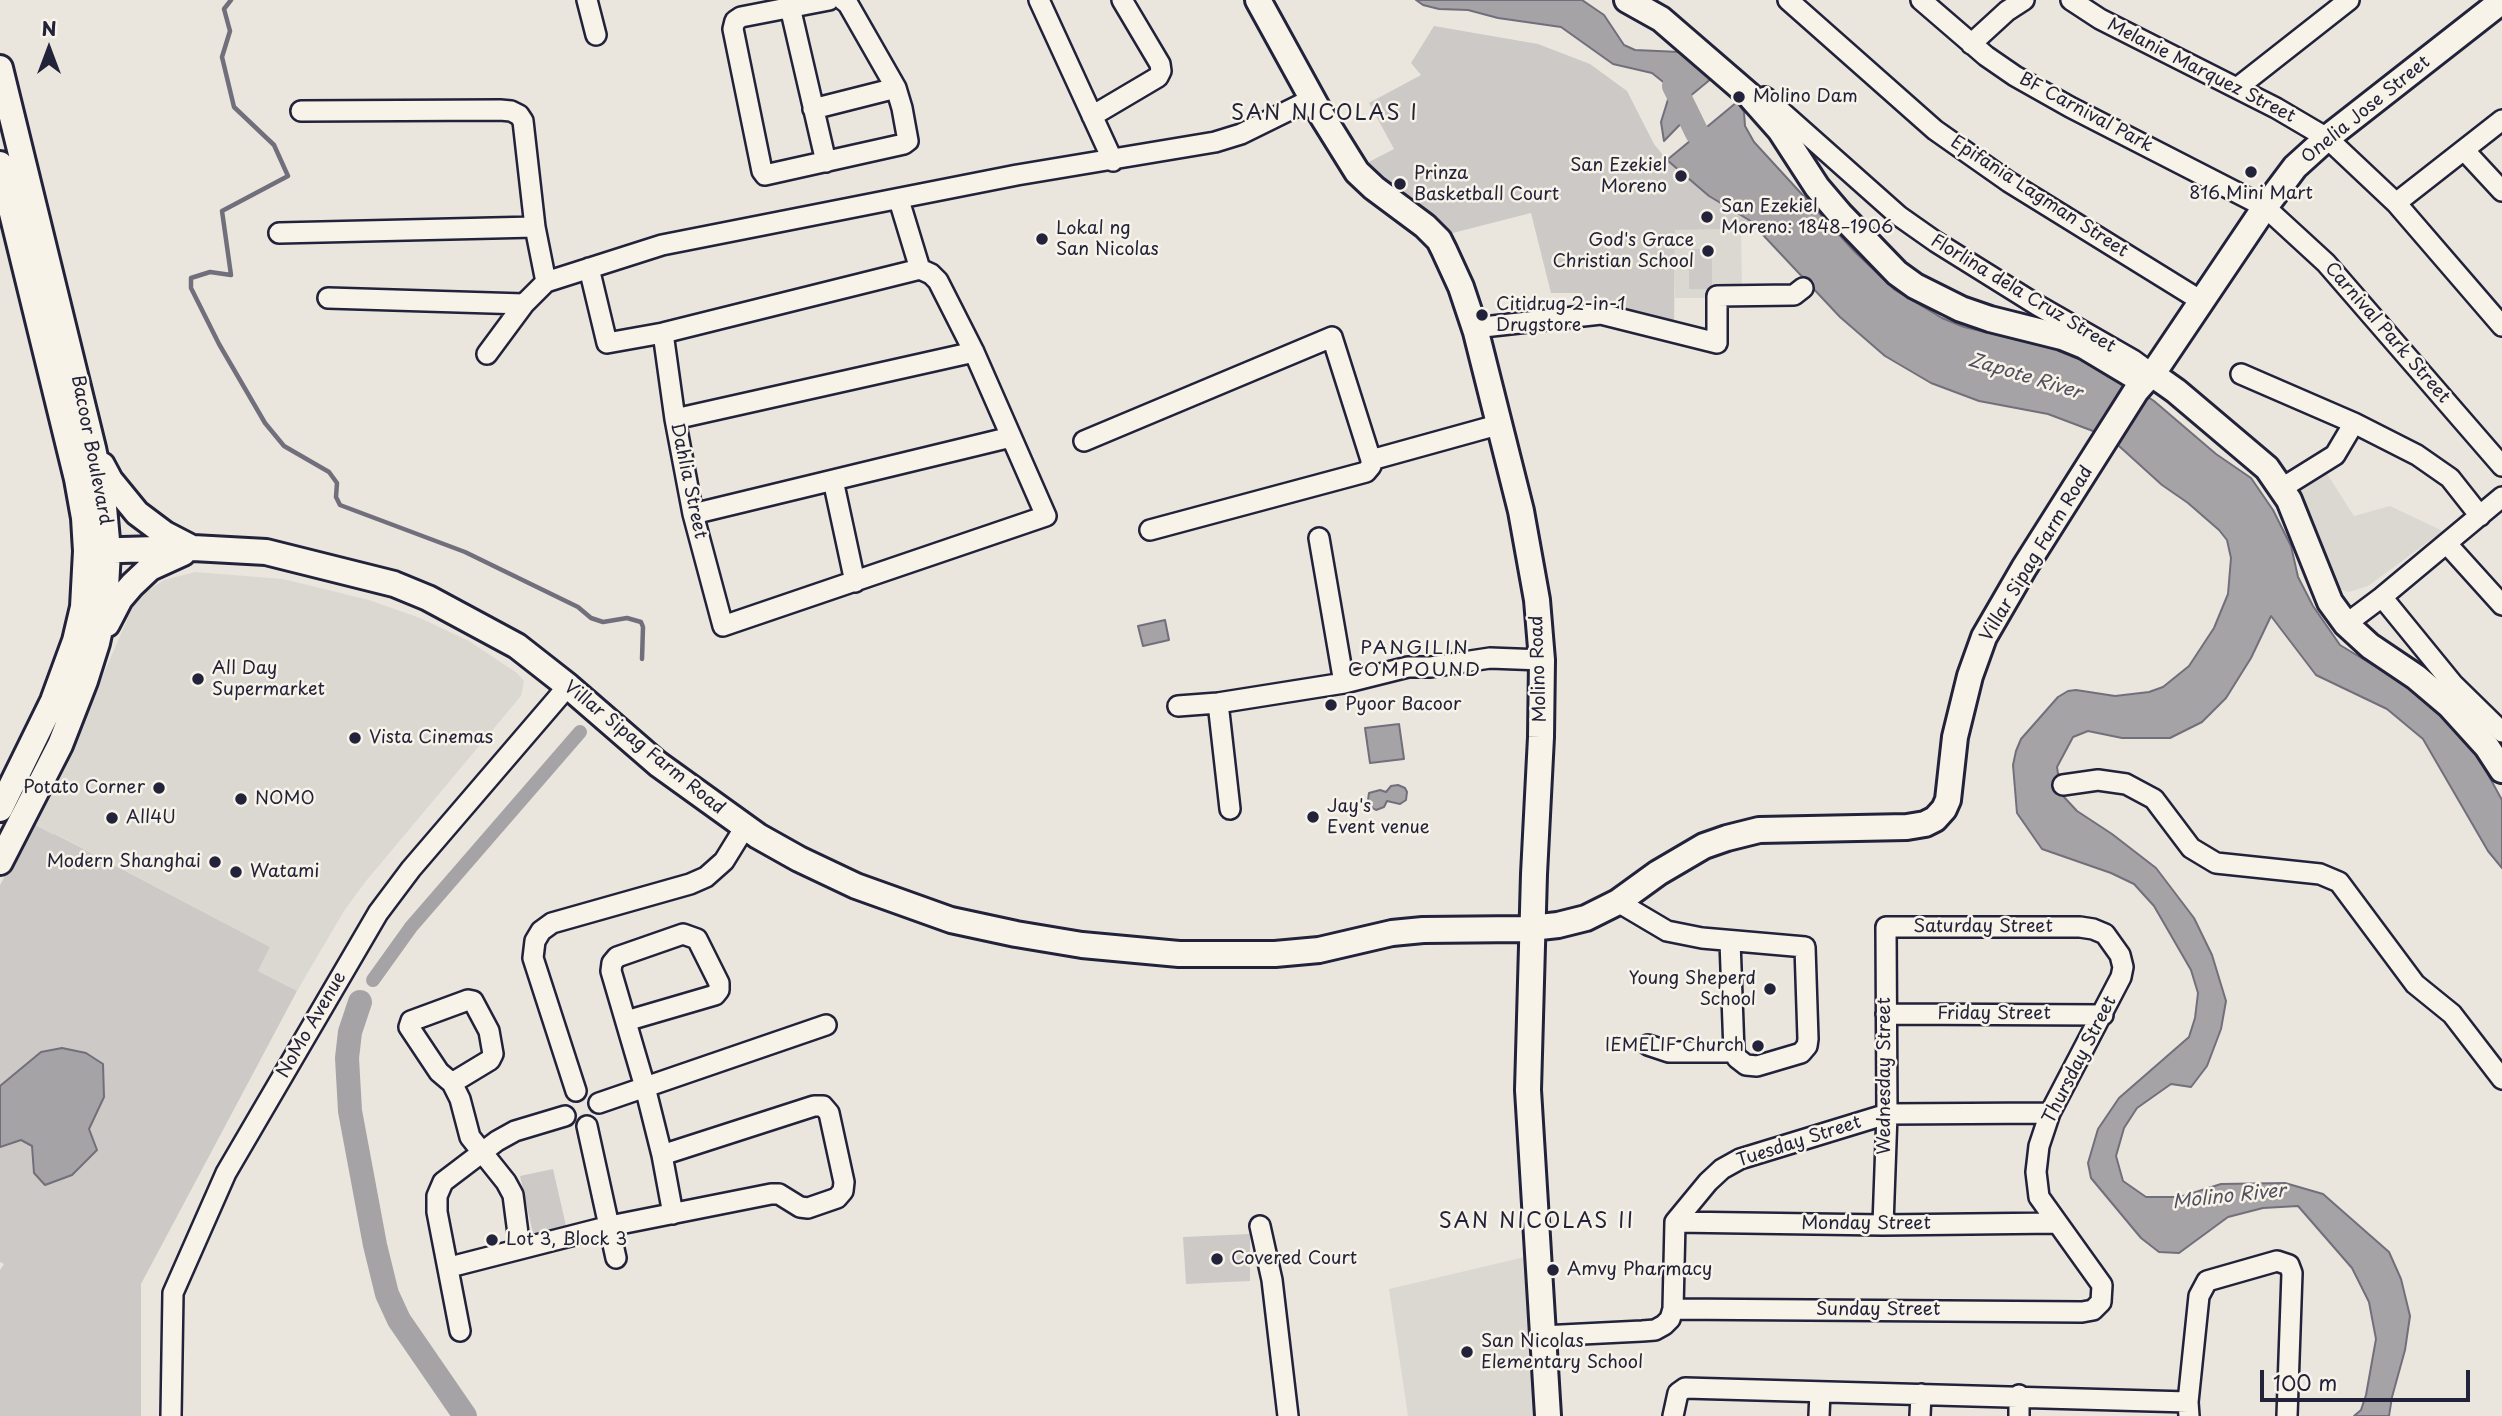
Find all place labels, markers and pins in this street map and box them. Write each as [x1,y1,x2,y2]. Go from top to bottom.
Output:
place label: Molino Dam [1753,86,1858,108]
marker: Molino Dam [1731,89,1747,105]
place label: San Ezekiel Moreno [1570,155,1667,198]
place label: Prinza Basketball Court [1414,163,1559,206]
marker: 816 Mini Mart [2243,164,2259,180]
marker: San Ezekiel Moreno [1673,168,1689,184]
marker: Prinza Basketball Court [1392,176,1408,192]
place label: 816 Mini Mart [2189,183,2313,205]
place label: San Ezekiel Moreno: 1848–1906 [1721,196,1893,238]
marker: San Ezekiel Moreno: 1848–1906 [1699,209,1715,225]
place label: Lokal ng San Nicolas [1056,218,1159,260]
place label: God's Grace Christian School [1553,230,1694,272]
marker: Lokal ng San Nicolas [1034,231,1050,247]
marker: God's Grace Christian School [1700,243,1716,259]
place label: Citidrug 2-in-1 Drugstore [1496,294,1625,336]
marker: Citidrug 2-in-1 Drugstore [1474,307,1490,323]
place label: All Day Supermarket [212,658,325,700]
marker: All Day Supermarket [190,671,206,687]
place label: Pyoor Bacoor [1345,694,1461,716]
marker: Pyoor Bacoor [1323,697,1339,713]
place label: Vista Cinemas [369,727,493,749]
marker: Vista Cinemas [347,730,363,746]
place label: Potato Corner [23,777,145,799]
marker: Potato Corner [151,780,167,796]
place label: NOMO [255,788,315,810]
marker: NOMO [233,791,249,807]
place label: Jay's Event venue [1327,796,1430,838]
place label: All4U [126,807,176,829]
marker: Jay's Event venue [1305,809,1321,825]
marker: All4U [104,810,120,826]
place label: Modern Shanghai [47,851,201,873]
marker: Modern Shanghai [207,854,223,870]
place label: Watami [250,861,319,883]
marker: Watami [228,864,244,880]
place label: Young Sheperd School [1629,968,1756,1010]
marker: Young Sheperd School [1762,981,1778,997]
place label: IEMELIF Church [1605,1035,1744,1057]
marker: IEMELIF Church [1750,1038,1766,1054]
place label: Lot 3, Block 3 [506,1229,627,1251]
marker: Lot 3, Block 3 [484,1232,500,1248]
place label: Covered Court [1231,1248,1357,1270]
marker: Covered Court [1209,1251,1225,1267]
place label: Amvy Pharmacy [1567,1259,1712,1281]
marker: Amvy Pharmacy [1545,1262,1561,1278]
place label: San Nicolas Elementary School [1481,1331,1643,1374]
marker: San Nicolas Elementary School [1459,1344,1475,1360]

